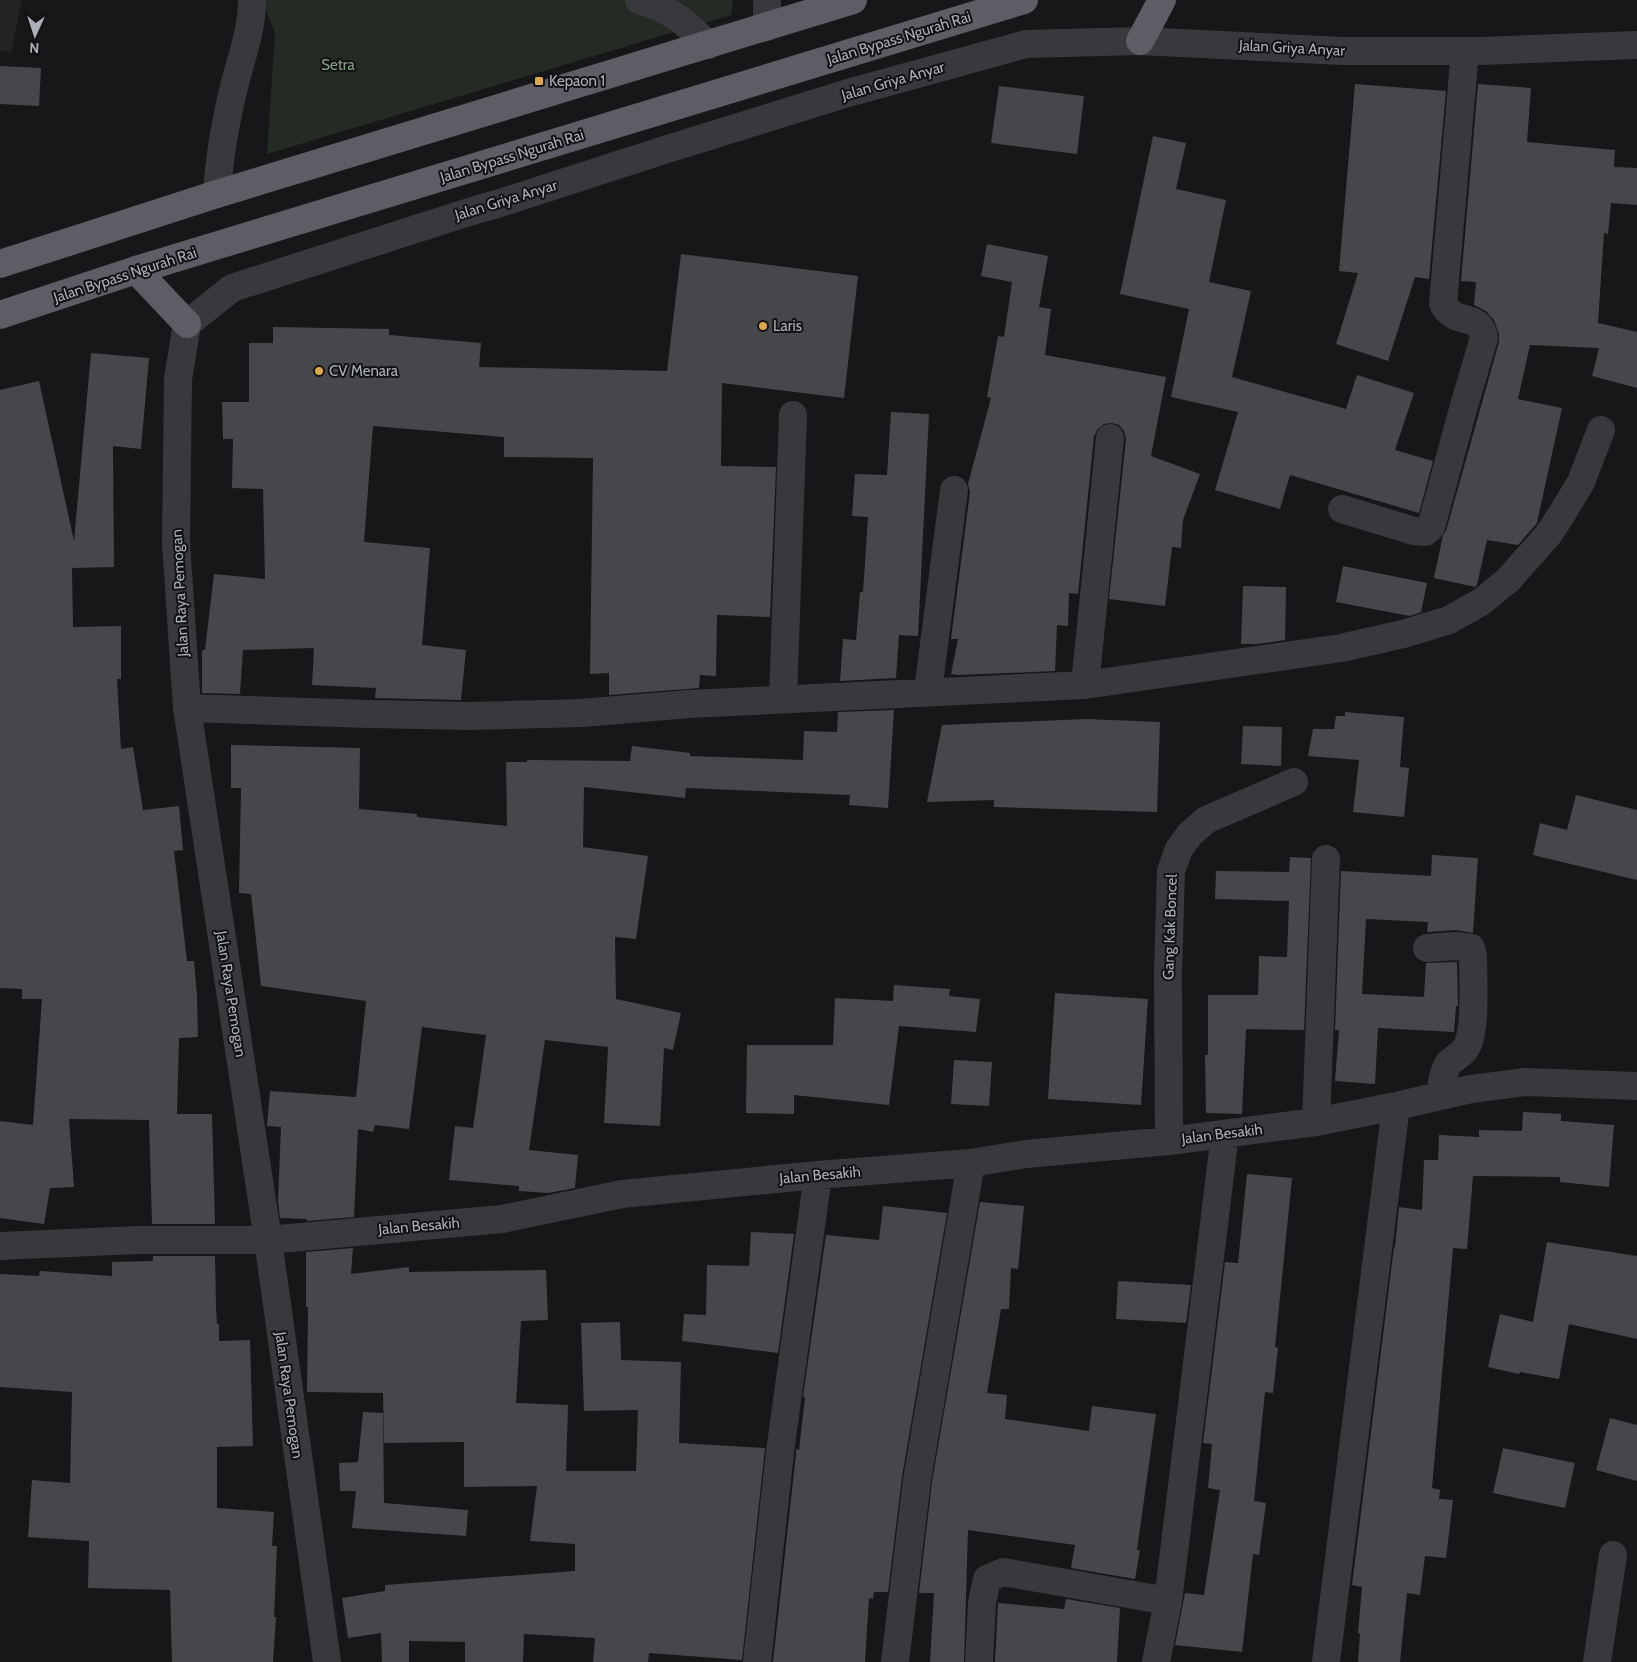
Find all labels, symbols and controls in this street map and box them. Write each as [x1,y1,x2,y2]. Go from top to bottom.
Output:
street label: Jalan Bypass Ngurah Rai [824,8,973,69]
north arrow [10,10,60,60]
street label: Jalan Griya Anyar [1238,36,1346,60]
text: N [29,39,40,57]
park label: Setra [321,56,355,74]
street label: Jalan Griya Anyar [839,58,947,105]
place label: Kepaon 1 [549,72,605,90]
marker: Kepaon 1 [533,75,545,87]
street label: Jalan Bypass Ngurah Rai [437,126,586,187]
street label: Jalan Griya Anyar [452,176,560,224]
street label: Jalan Bypass Ngurah Rai [50,243,199,307]
place label: Laris [773,317,802,335]
marker: Laris [757,320,769,332]
place label: CV Menara [329,362,399,380]
marker: CV Menara [313,365,325,377]
street label: Jalan Raya Pemogan [168,529,192,658]
street label: Gang Kak Boncel [1159,873,1181,980]
street label: Jalan Raya Pemogan [212,928,250,1059]
street label: Jalan Besakih [1179,1120,1264,1148]
street label: Jalan Besakih [778,1162,861,1188]
street label: Jalan Besakih [377,1213,460,1239]
street label: Jalan Raya Pemogan [271,1329,307,1460]

